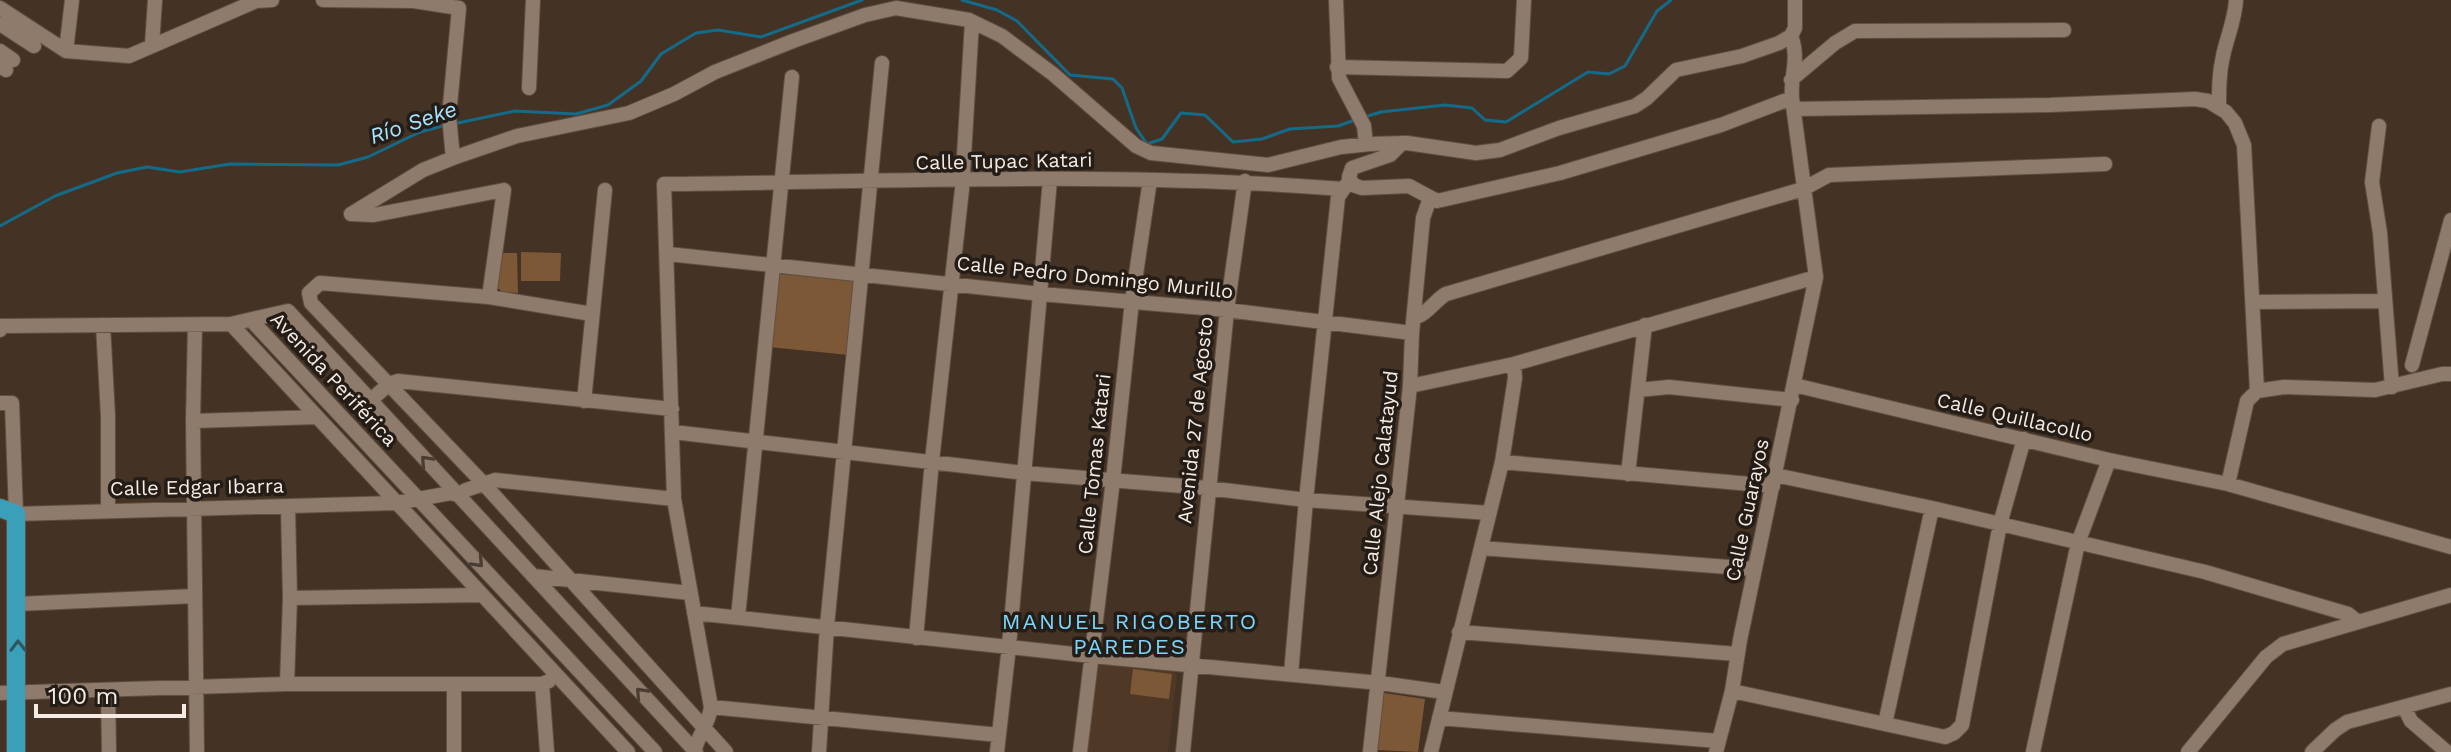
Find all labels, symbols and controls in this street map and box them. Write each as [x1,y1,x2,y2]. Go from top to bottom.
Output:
water label: Río Seke [366,96,460,149]
street label: Calle Tupac Katari [915,147,1093,175]
street label: Calle Pedro Domingo Murillo [955,251,1235,303]
street label: Avenida Periférica [266,307,402,451]
street label: Avenida 27 de Agosto [1172,315,1218,525]
street label: Calle Alejo Calatayud [1357,369,1403,577]
street label: Calle Tomas Katari [1073,372,1115,556]
street label: Calle Quillacollo [1935,387,2095,447]
street label: Calle Guarayos [1720,436,1774,584]
one-way arrow [421,456,436,470]
street label: Calle Edgar Ibarra [110,473,284,501]
one-way arrow [468,553,482,568]
district label: MANUEL RIGOBERTO PAREDES [1002,609,1258,659]
one-way arrow [9,639,26,652]
scale bar [36,668,184,718]
text: 100 m [48,682,118,710]
one-way arrow [637,687,651,702]

